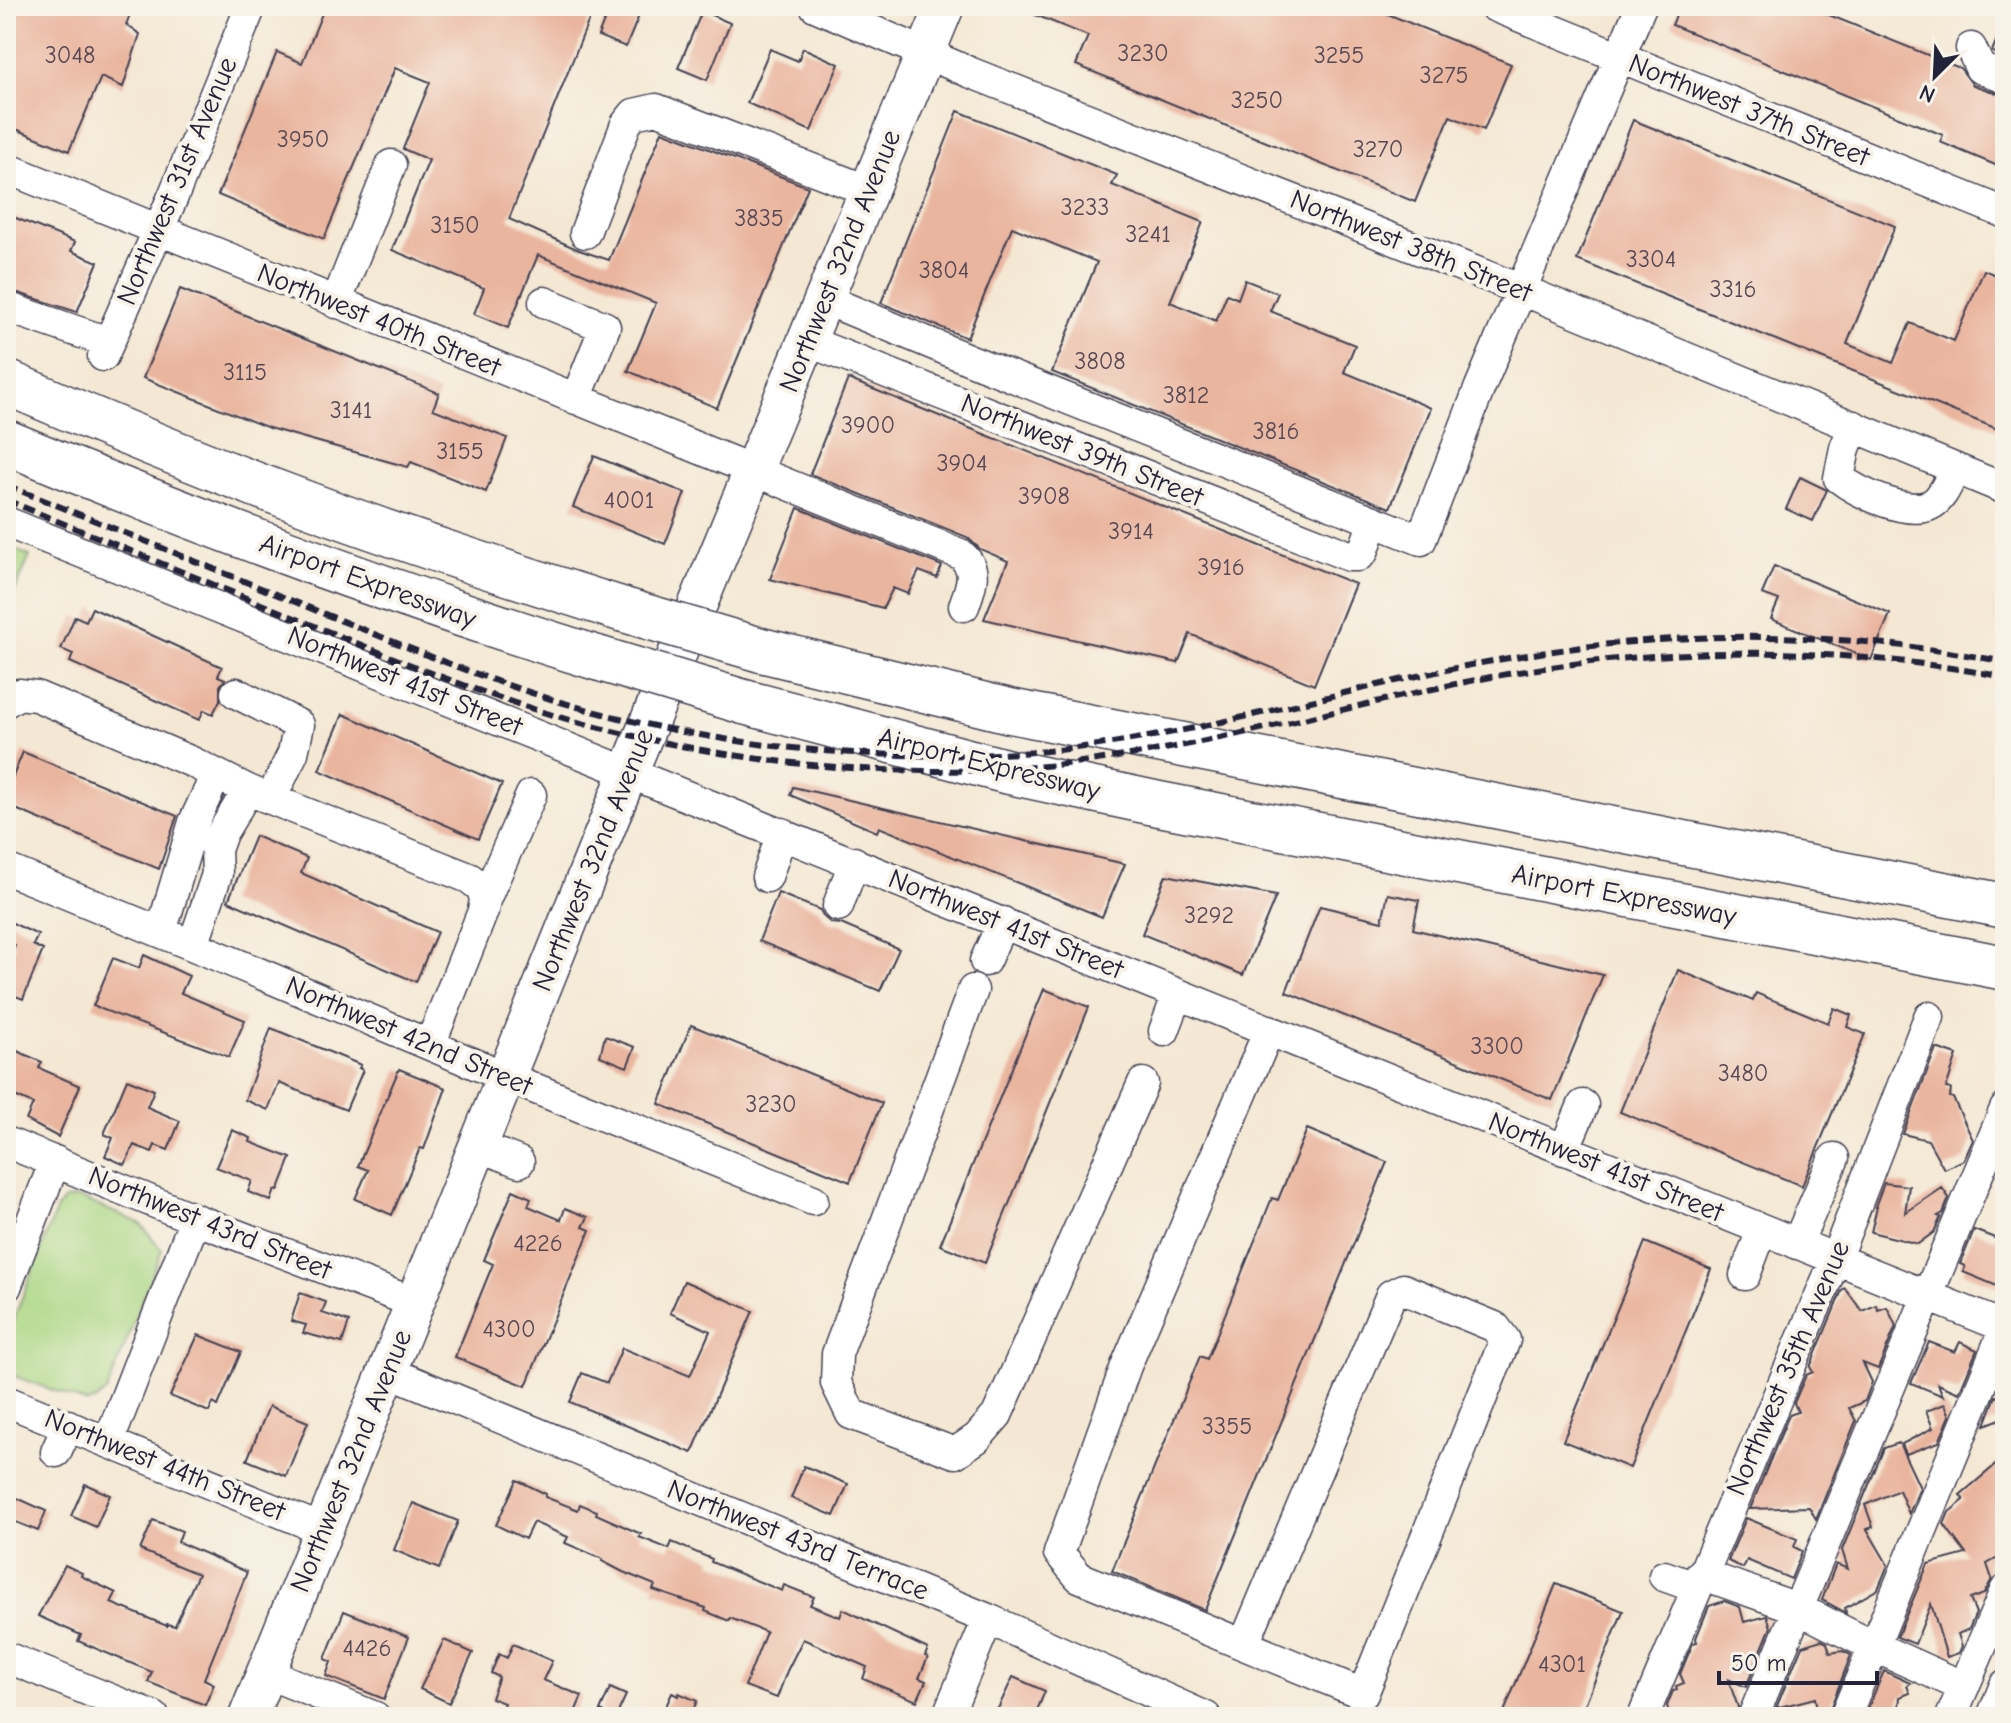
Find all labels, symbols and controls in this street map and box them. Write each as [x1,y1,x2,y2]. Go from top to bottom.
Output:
north arrow [1895,36,1975,116]
house number: 3230 [1117,39,1169,67]
house number: 3048 [45,41,95,69]
house number: 3255 [1314,41,1364,69]
street label: Northwest 37th Street [1624,47,1875,173]
street label: Northwest 31st Avenue [110,52,244,310]
house number: 3275 [1419,61,1469,89]
text: N [1915,79,1939,108]
house number: 3250 [1231,86,1283,114]
house number: 3950 [277,125,329,153]
street label: Northwest 32nd Avenue [773,125,907,397]
house number: 3270 [1353,135,1403,163]
street label: Northwest 38th Street [1286,183,1537,309]
house number: 3233 [1061,193,1109,221]
house number: 3835 [734,204,784,232]
house number: 3150 [430,211,480,239]
house number: 3241 [1125,220,1171,248]
house number: 3304 [1626,245,1676,273]
house number: 3804 [919,256,969,284]
street label: Northwest 40th Street [253,257,506,384]
house number: 3316 [1710,275,1756,303]
house number: 3808 [1074,347,1126,375]
house number: 3115 [223,358,267,386]
house number: 3812 [1163,381,1209,409]
street label: Northwest 39th Street [956,387,1209,514]
house number: 3141 [330,396,372,424]
house number: 3900 [841,411,895,439]
house number: 3816 [1252,417,1300,445]
house number: 3155 [436,437,484,465]
house number: 3904 [936,449,988,477]
house number: 3908 [1018,482,1070,510]
house number: 4001 [604,486,654,514]
house number: 3914 [1108,517,1154,545]
street label: Airport Expressway [255,527,481,635]
house number: 3916 [1197,553,1245,581]
street label: Northwest 41st Street [283,619,528,743]
street label: Airport Expressway [875,721,1104,807]
street label: Northwest 32nd Avenue [526,724,660,996]
street label: Airport Expressway [1509,858,1739,933]
street label: Northwest 41st Street [884,862,1129,986]
house number: 3292 [1184,901,1234,929]
street label: Northwest 42nd Street [281,970,538,1103]
house number: 3300 [1470,1032,1524,1060]
house number: 3480 [1718,1059,1768,1087]
house number: 3230 [745,1090,797,1118]
street label: Northwest 41st Street [1484,1105,1729,1229]
street label: Northwest 43rd Street [84,1160,337,1287]
house number: 4226 [513,1229,563,1257]
street label: Northwest 35th Avenue [1720,1236,1856,1500]
house number: 4300 [483,1315,536,1343]
street label: Northwest 32nd Avenue [284,1325,418,1597]
street label: Northwest 44th Street [40,1402,291,1528]
house number: 3355 [1202,1412,1252,1440]
street label: Northwest 43rd Terrace [663,1473,933,1607]
house number: 4426 [343,1634,391,1662]
scale bar [1719,1635,1877,1685]
text: 50 m [1731,1649,1787,1677]
house number: 4301 [1538,1650,1586,1678]

